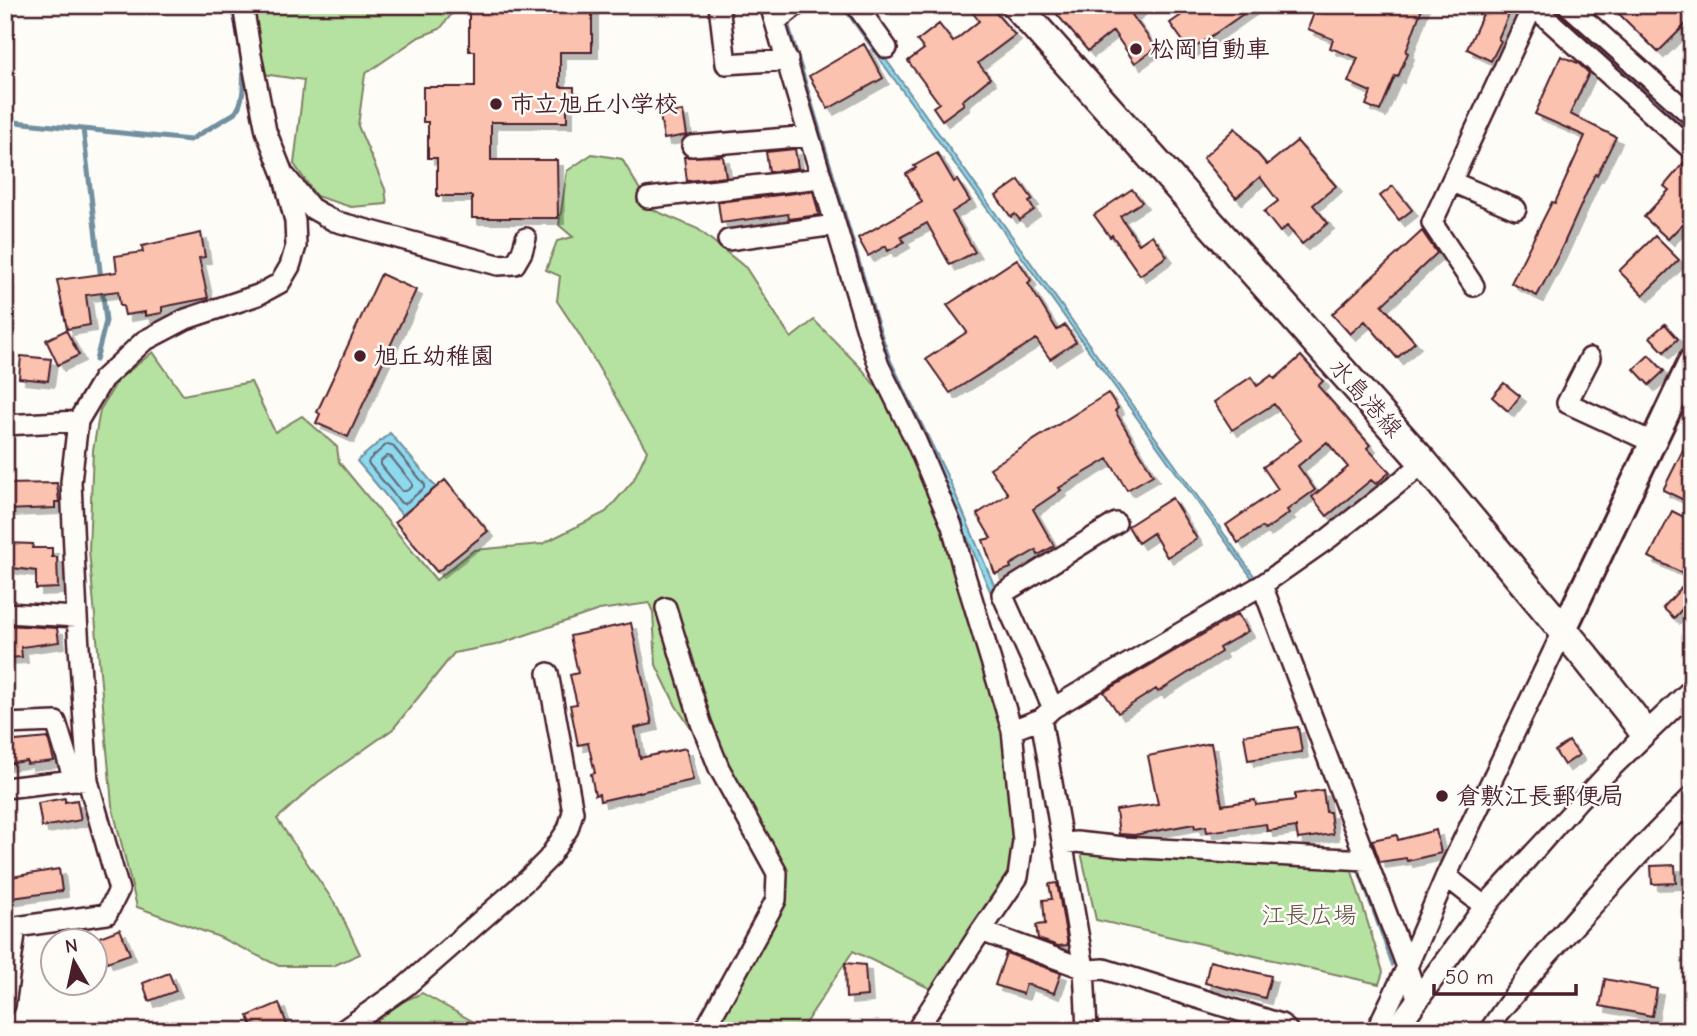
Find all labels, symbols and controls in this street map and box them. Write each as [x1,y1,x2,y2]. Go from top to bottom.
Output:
place label: 松岡自動車 [1150,35,1270,63]
marker: 松岡自動車 [1128,41,1144,57]
place label: 市立旭丘小学校 [510,90,678,118]
marker: 市立旭丘小学校 [488,96,504,112]
place label: 旭丘幼稚園 [374,342,494,370]
marker: 旭丘幼稚園 [352,348,368,364]
street label: 水島港線 [1323,353,1409,443]
place label: 倉敷江長郵便局 [1456,782,1624,810]
marker: 倉敷江長郵便局 [1434,788,1450,804]
park label: 江長広場 [1261,901,1357,929]
north arrow [38,928,108,998]
text: N [64,934,79,958]
scale bar [1434,952,1576,996]
text: 50 m [1445,965,1494,989]

